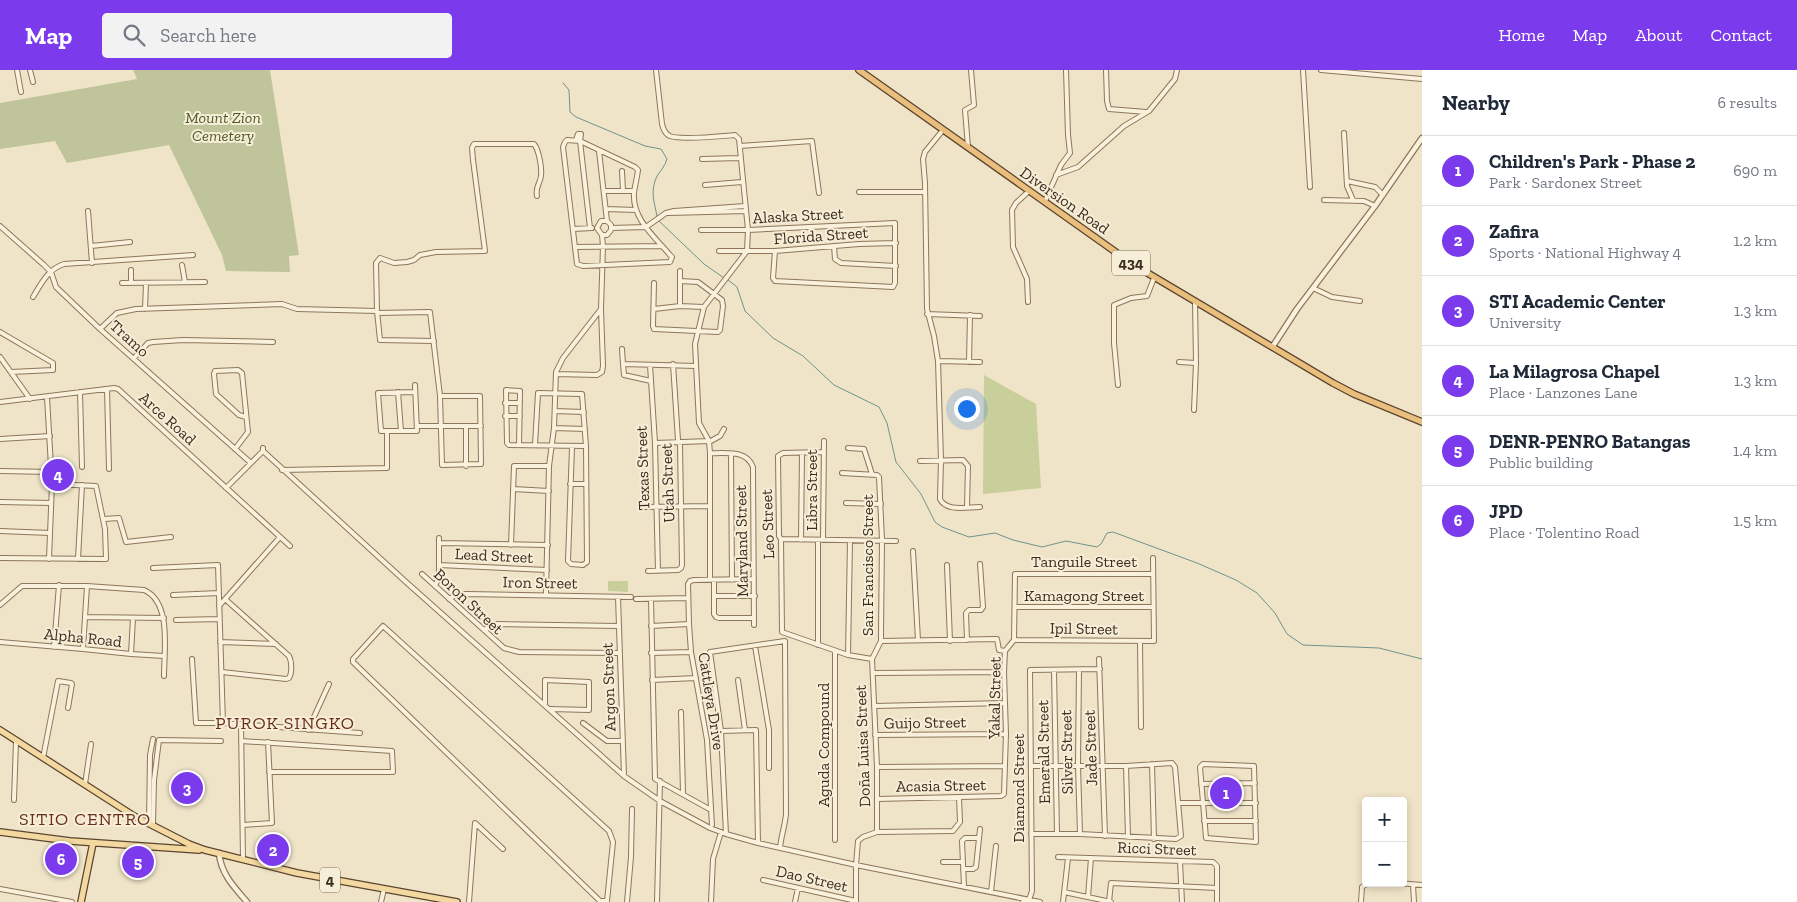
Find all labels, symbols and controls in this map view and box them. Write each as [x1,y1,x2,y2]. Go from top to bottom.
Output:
search box [102,13,452,58]
text: Map [25,21,72,50]
icon: search [120,21,148,49]
text: Search here [160,24,257,47]
text: Home [1498,24,1545,46]
text: Map [1573,24,1607,46]
text: About [1635,24,1682,46]
text: Contact [1710,24,1772,46]
text: Nearby [1442,90,1510,115]
text: 6 results [1717,93,1777,112]
park label: Mount Zion Cemetery [185,108,261,145]
text: Children's Park - Phase 2 [1489,150,1696,173]
text: 1 [1455,161,1461,180]
text: 690 m [1733,161,1777,180]
street label: Diversion Road [1016,163,1113,238]
text: Park · Sardonex Street [1489,173,1642,192]
street label: Alaska Street [752,204,844,227]
text: Zafira [1489,220,1539,243]
street label: Florida Street [773,223,869,248]
text: 2 [1454,231,1462,250]
text: 1.2 km [1733,231,1777,250]
text: Sports · National Highway 4 [1489,243,1681,262]
road number: 434 [1112,250,1150,276]
text: STI Academic Center [1489,290,1666,313]
text: 3 [1454,301,1462,320]
text: 1.3 km [1734,301,1777,320]
text: University [1489,313,1561,332]
street label: Tramo [106,316,153,361]
text: La Milagrosa Chapel [1489,360,1660,383]
text: 4 [1453,371,1463,390]
text: 1.3 km [1734,371,1777,390]
text: Place · Lanzones Lane [1489,383,1638,402]
street label: Arce Road [135,388,200,449]
your location [954,396,980,422]
street label: Texas Street [632,425,653,511]
text: DENR-PENRO Batangas [1489,430,1690,453]
text: 5 [1454,441,1462,460]
text: 1.4 km [1733,441,1777,460]
street label: Utah Street [657,443,678,523]
street label: Libra Street [802,449,821,531]
text: Public building [1489,453,1593,472]
pin: 4 [42,456,74,494]
street label: Maryland Street [731,485,752,597]
street label: Leo Street [757,488,778,559]
street label: San Francisco Street [858,494,877,636]
text: JPD [1489,500,1523,523]
text: 6 [1454,511,1462,530]
text: 1.5 km [1734,511,1777,530]
text: Place · Tolentino Road [1489,523,1639,542]
street label: Lead Street [454,544,534,567]
street label: Tanguile Street [1031,552,1137,571]
street label: Boron Street [430,564,507,638]
street label: Iron Street [502,572,578,593]
street label: Kamagong Street [1024,586,1144,605]
street label: Ipil Street [1050,618,1118,639]
street label: Alpha Road [43,624,123,651]
street label: Argon Street [597,642,620,732]
street label: Cattleya Drive [694,651,729,751]
street label: Yakal Street [984,657,1005,740]
street label: Aguda Compound [814,683,833,807]
street label: Doña Luisa Street [851,684,874,808]
street label: Emerald Street [1033,700,1054,804]
street label: Silver Street [1056,709,1077,795]
street label: Jade Street [1080,709,1101,787]
district label: PUROK SINGKO [215,712,355,734]
street label: Guijo Street [884,712,967,733]
street label: Diamond Street [1009,733,1028,843]
pin: 3 [171,769,203,807]
pin: 1 [1210,774,1242,812]
street label: Acasia Street [896,775,986,796]
map controls [1362,797,1407,887]
button: + [1362,797,1407,842]
district label: SITIO CENTRO [19,808,151,830]
pin: 2 [257,831,289,869]
street label: Ricci Street [1117,838,1197,859]
pin: 6 [45,840,77,878]
button: − [1362,842,1407,887]
pin: 5 [122,843,154,881]
street label: Dao Street [774,861,850,896]
road number: 4 [320,868,340,892]

